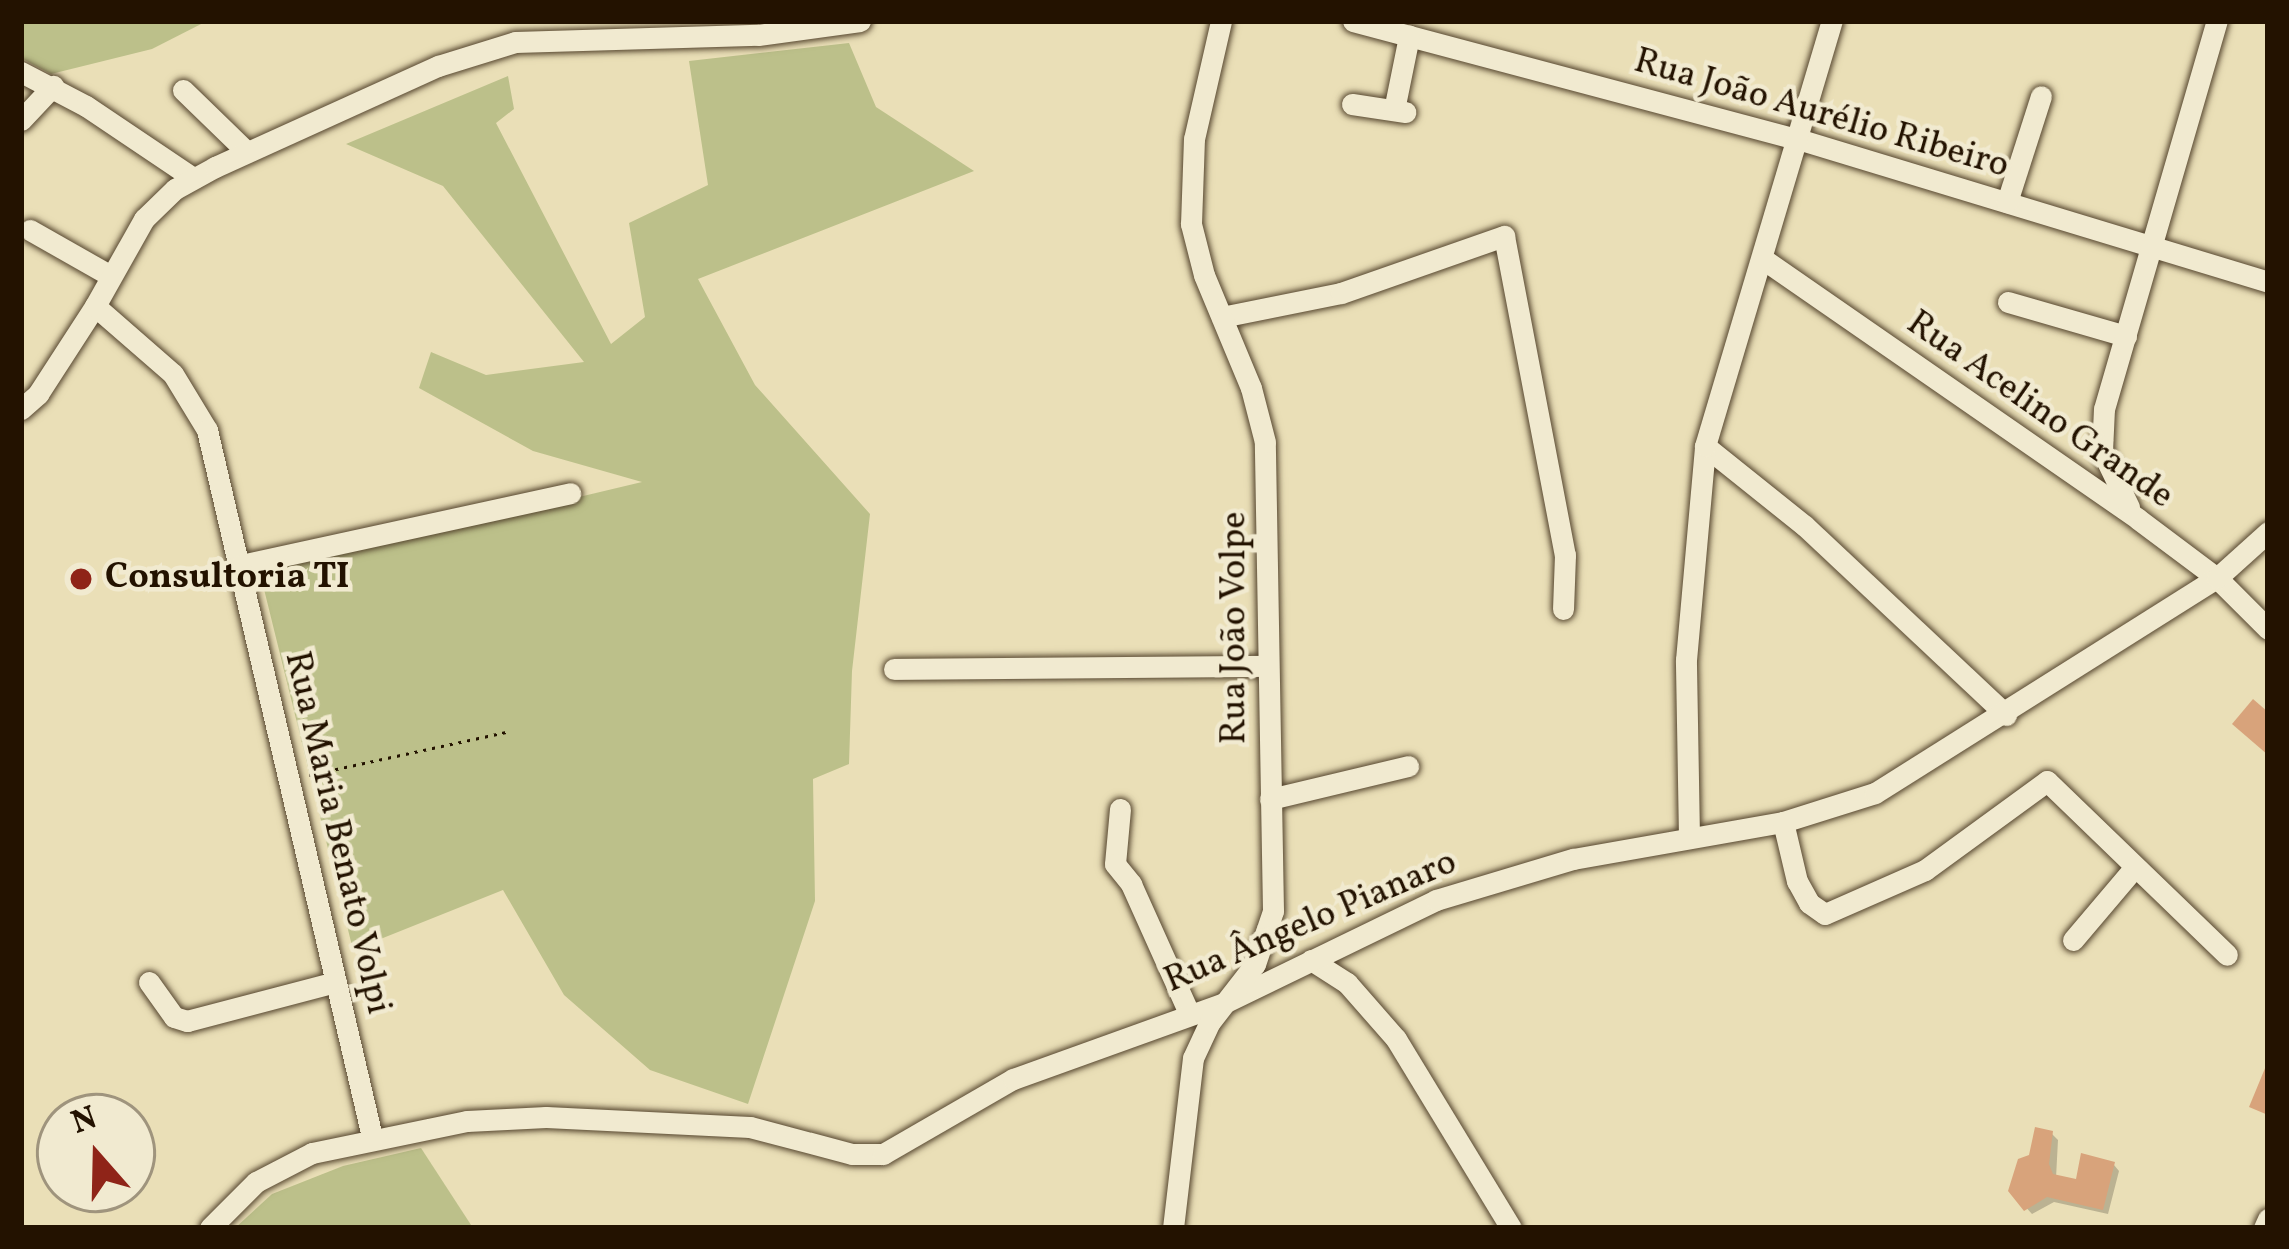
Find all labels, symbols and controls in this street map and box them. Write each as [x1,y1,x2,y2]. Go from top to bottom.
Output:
street label: Rua João Aurélio Ribeiro [1629,41,2013,189]
street label: Rua Acelino Grande [1897,303,2181,519]
street label: Rua João Volpe [1214,511,1258,745]
place label: Consultoria TI [105,557,350,601]
marker: Consultoria TI [68,566,94,592]
street label: Rua Maria Benato Volpi [273,647,399,1019]
street label: Rua Ângelo Pianaro [1159,842,1463,1004]
north arrow [36,1093,156,1213]
text: N [66,1096,104,1148]

